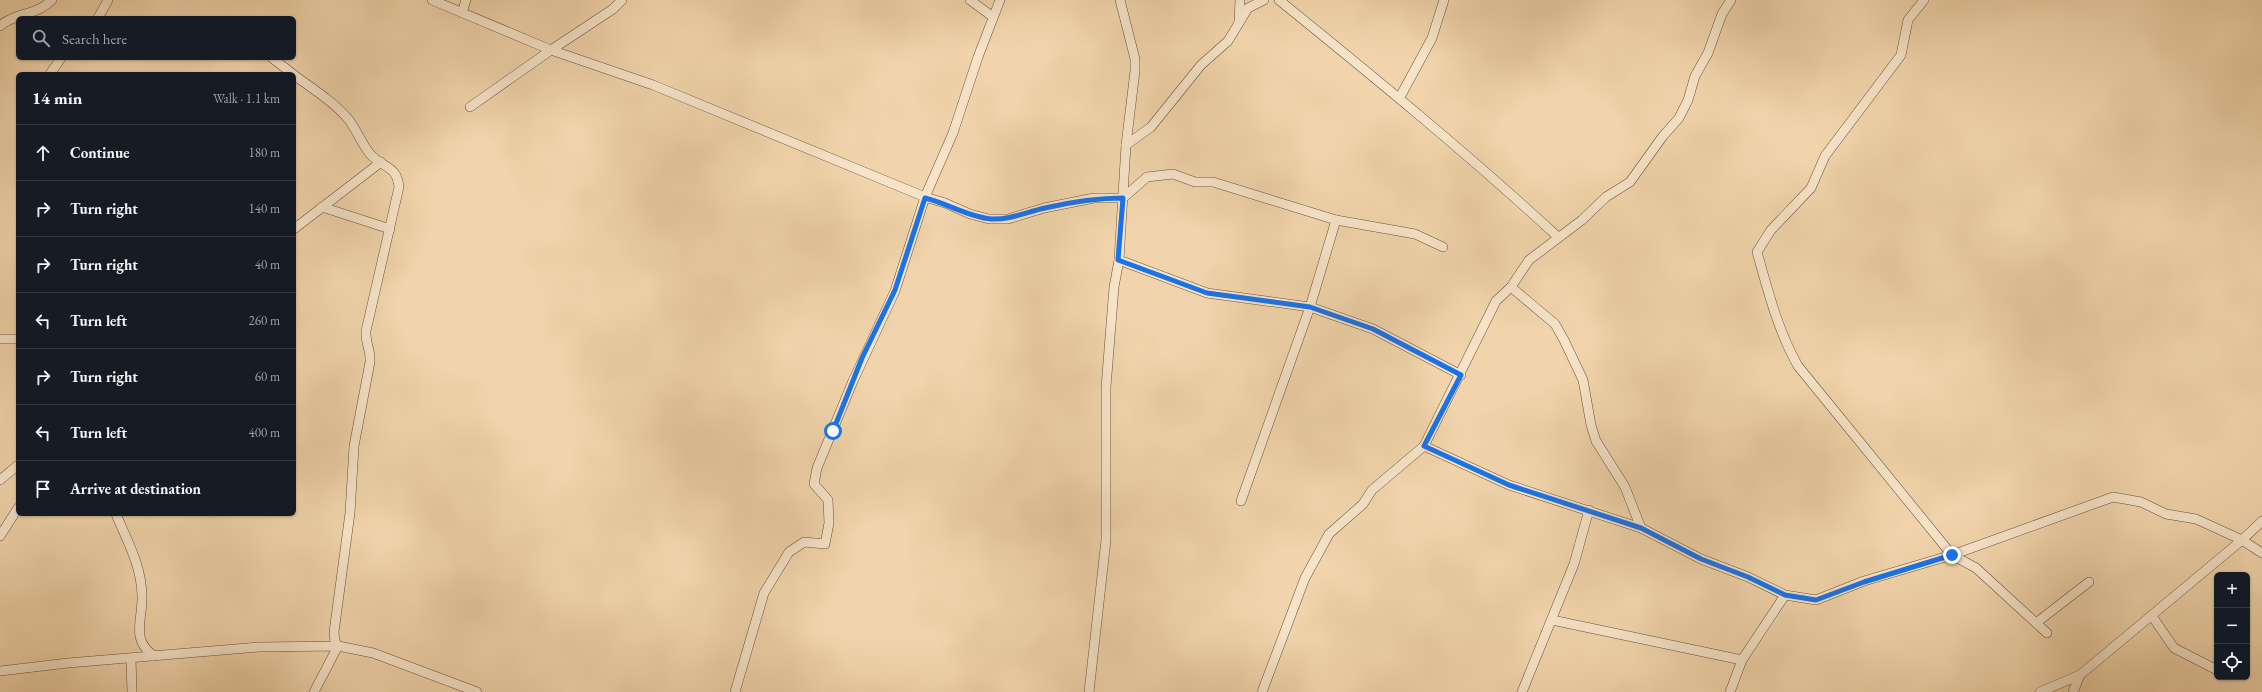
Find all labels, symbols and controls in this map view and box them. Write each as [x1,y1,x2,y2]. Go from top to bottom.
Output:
search box [16,16,296,60]
icon: search [30,27,52,49]
text: Search here [62,29,127,48]
text: 14 min [32,87,82,109]
text: Walk · 1.1 km [213,90,280,107]
icon: ahead [32,142,54,164]
text: Continue [70,143,130,162]
text: 180 m [249,144,280,161]
icon: right [32,198,54,220]
text: Turn right [70,199,138,218]
text: 140 m [249,200,280,217]
icon: right [32,254,54,276]
text: Turn right [70,255,138,274]
text: 40 m [255,256,280,273]
icon: left [32,310,54,332]
text: Turn left [70,311,127,330]
text: 260 m [249,312,280,329]
icon: right [32,366,54,388]
text: Turn right [70,367,138,386]
text: 60 m [255,368,280,385]
icon: left [32,422,54,444]
route start [824,422,842,440]
text: Turn left [70,423,127,442]
text: 400 m [249,424,280,441]
icon: arrive [32,478,54,500]
text: Arrive at destination [70,479,201,498]
route end [1943,546,1961,564]
map controls [2214,572,2250,680]
button: + [2214,572,2250,608]
button: − [2214,608,2250,644]
button: locate [2214,644,2250,680]

